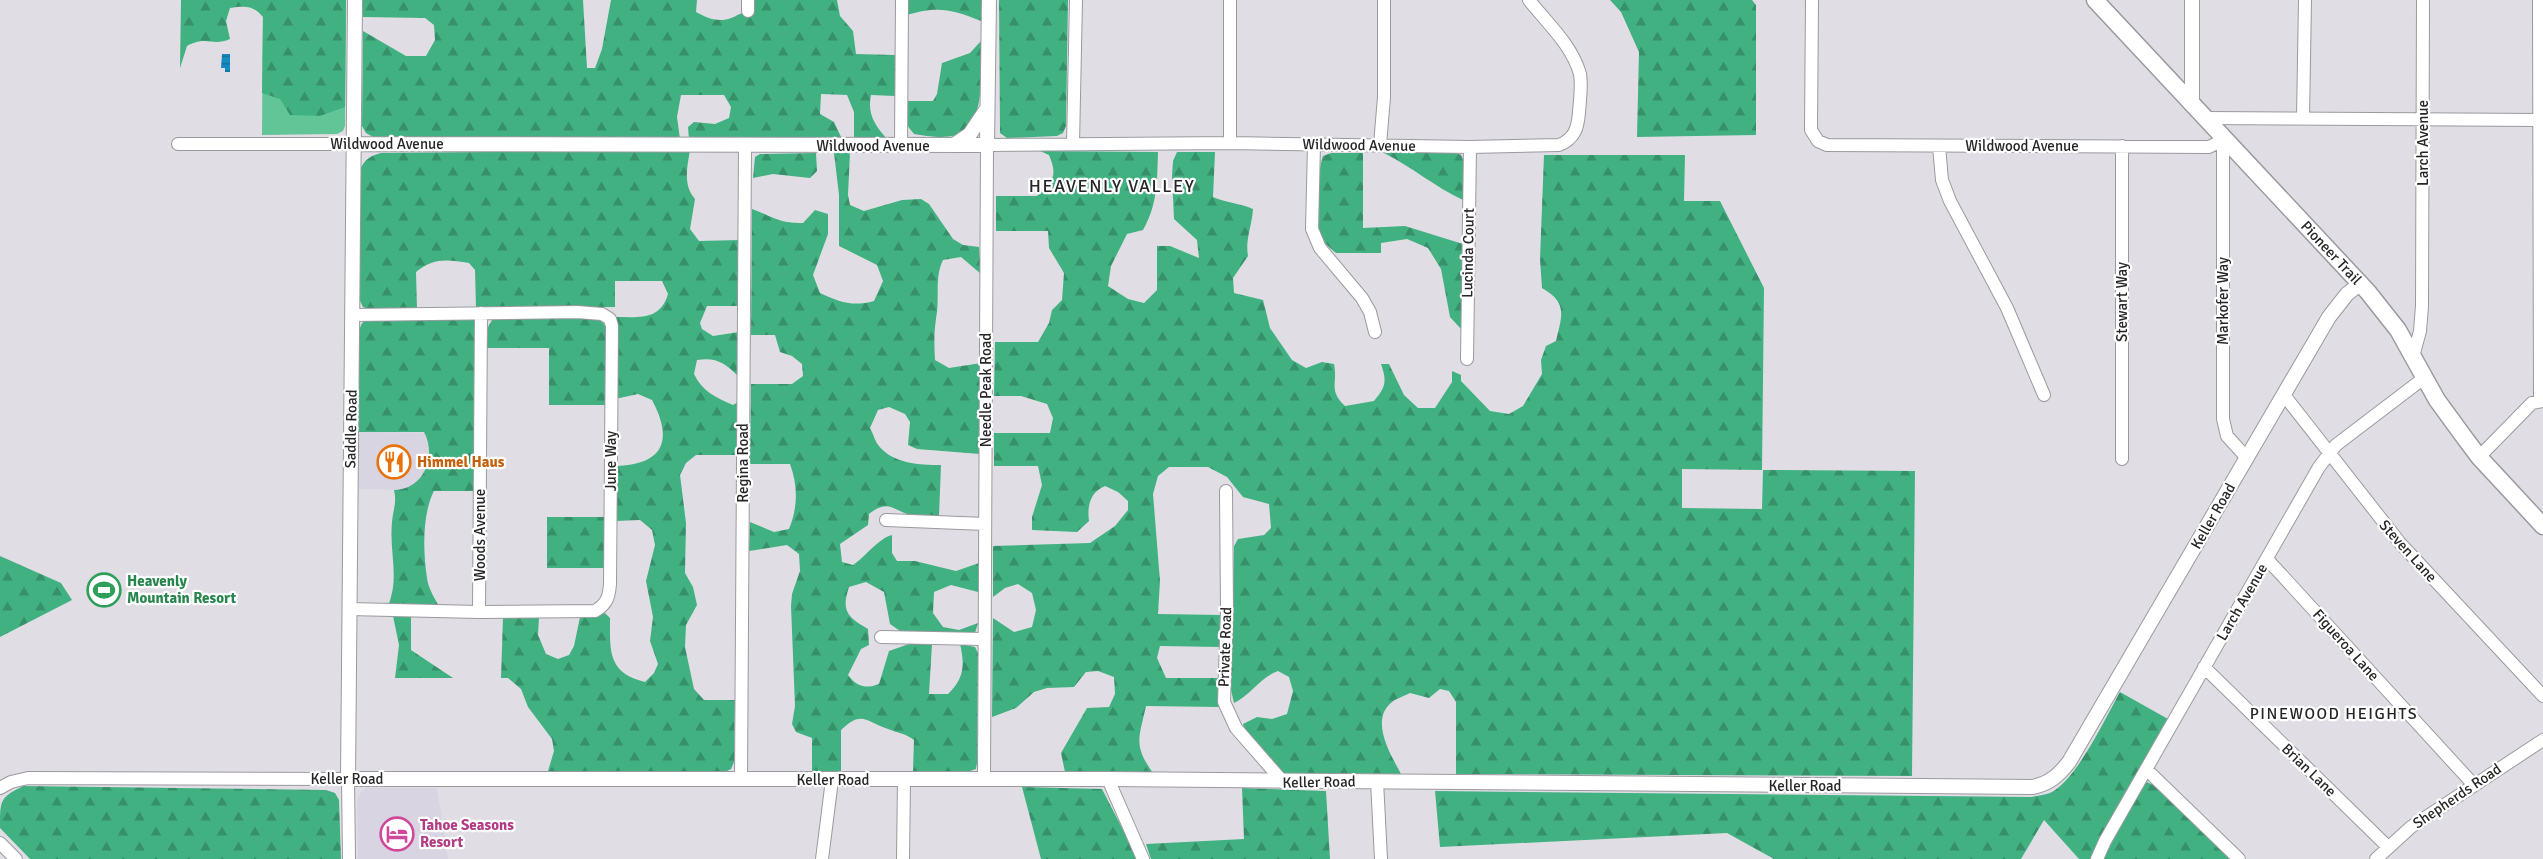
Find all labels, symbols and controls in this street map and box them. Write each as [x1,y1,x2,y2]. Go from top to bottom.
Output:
street label: Larch Avenue [2414,100,2432,186]
street label: Wildwood Avenue [330,135,444,153]
street label: Wildwood Avenue [1302,135,1416,155]
street label: Wildwood Avenue [816,137,930,155]
street label: Wildwood Avenue [1965,137,2079,155]
district label: HEAVENLY VALLEY [1029,175,1195,197]
street label: Lucinda Court [1458,208,1478,298]
street label: Pioneer Trail [2297,217,2365,288]
street label: Markofer Way [2214,257,2232,345]
street label: Stewart Way [2113,262,2131,342]
street label: Needle Peak Road [977,333,995,447]
street label: Saddle Road [341,389,361,469]
street label: Regina Road [734,423,752,503]
street label: June Way [602,431,620,491]
restaurant icon: Himmel Haus [376,444,412,480]
place label: Himmel Haus [417,453,505,471]
street label: Keller Road [2187,480,2239,552]
street label: Woods Avenue [471,489,489,581]
street label: Steven Lane [2375,516,2441,586]
street label: Larch Avenue [2213,560,2271,644]
sports icon: Heavenly Mountain Resort [86,572,122,608]
place label: Heavenly Mountain Resort [127,572,237,607]
street label: Figueroa Lane [2309,605,2383,685]
street label: Private Road [1215,607,1235,687]
district label: PINEWOOD HEIGHTS [2250,704,2418,724]
street label: Brian Lane [2278,740,2340,800]
street label: Shepherds Road [2409,760,2505,832]
street label: Keller Road [310,770,384,788]
street label: Keller Road [796,771,870,789]
street label: Keller Road [1282,772,1356,792]
street label: Keller Road [1768,777,1842,795]
hotel icon: Tahoe Seasons Resort [379,816,415,852]
place label: Tahoe Seasons Resort [420,816,514,851]

